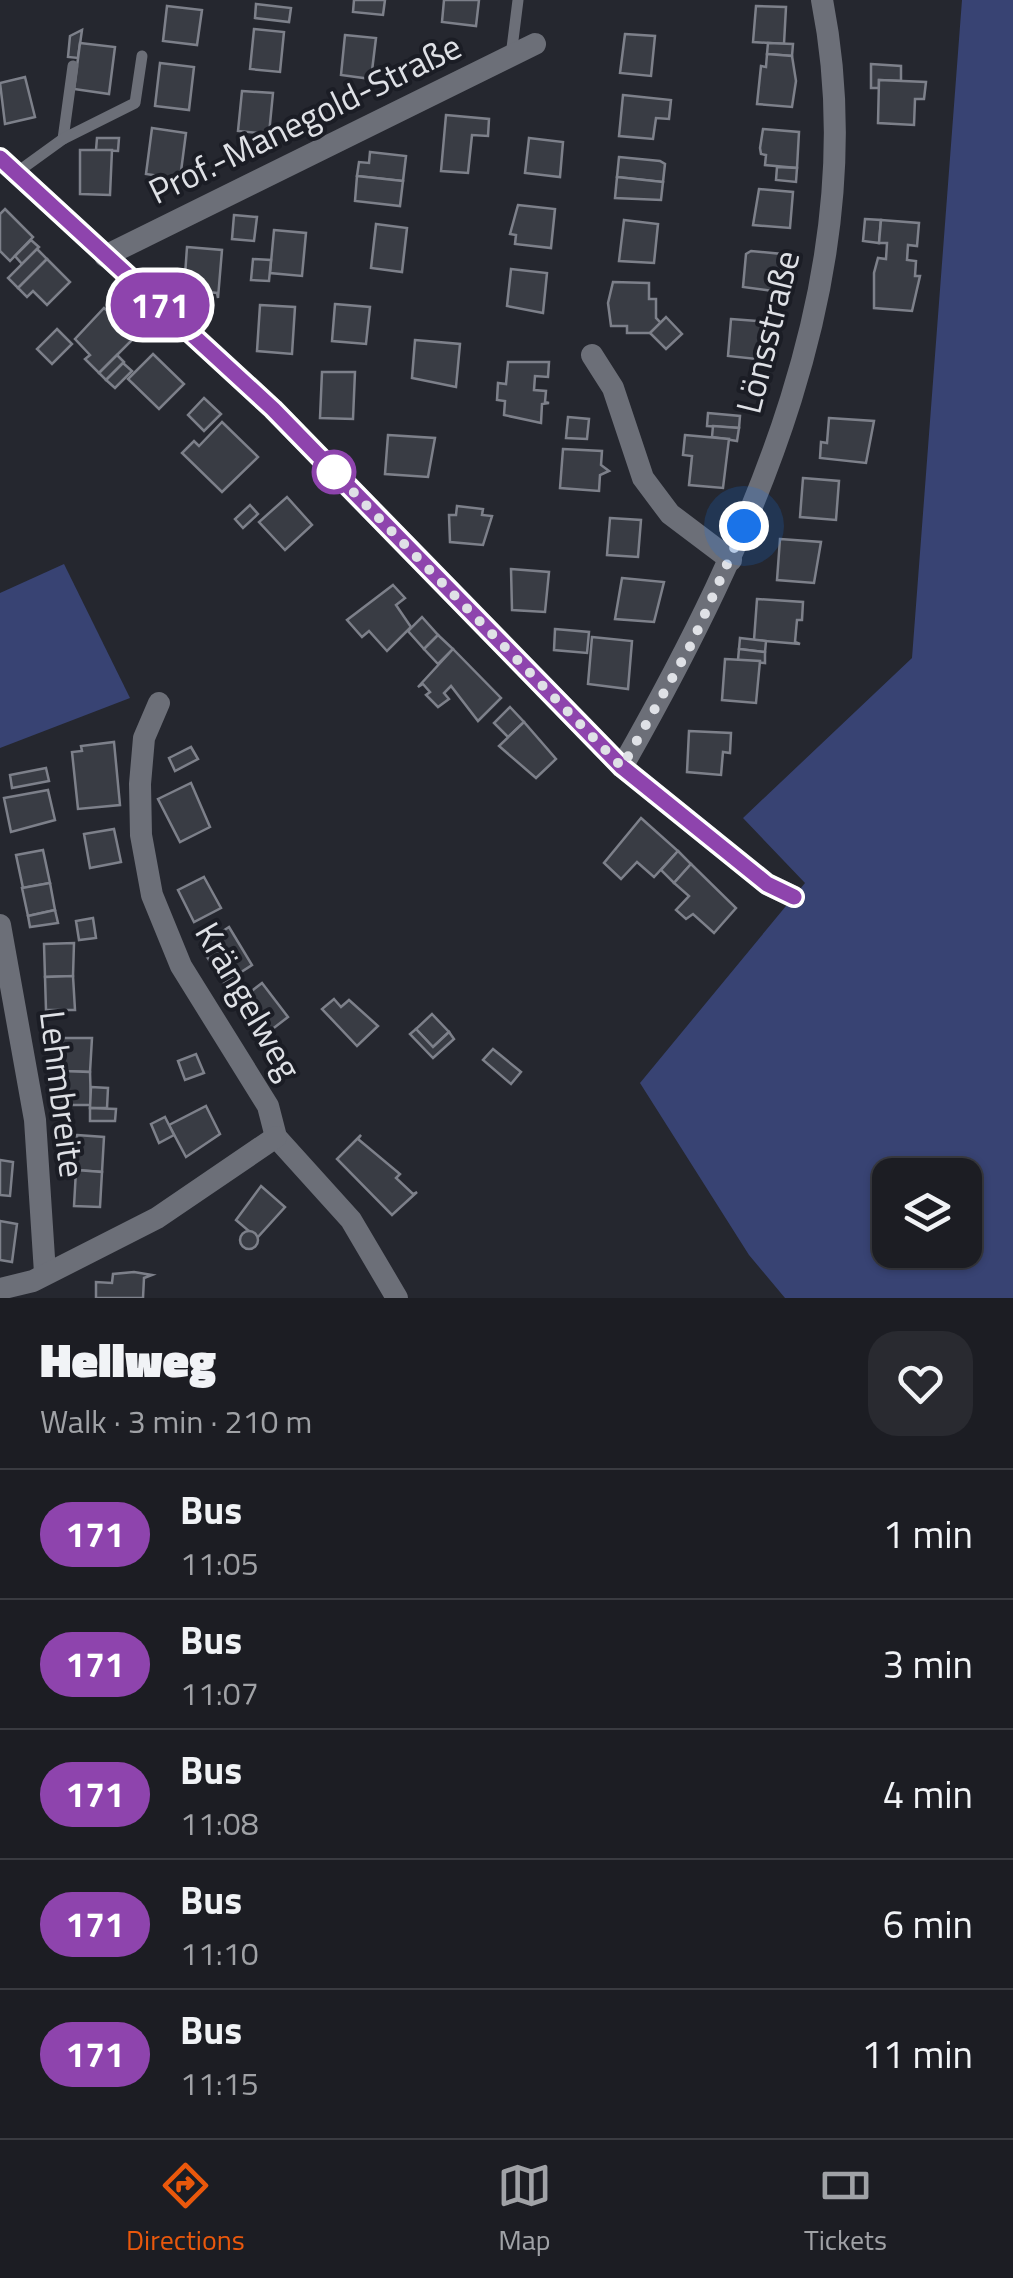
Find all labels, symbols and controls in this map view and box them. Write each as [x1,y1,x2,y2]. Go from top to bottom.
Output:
street label: Prof.-Manegold-Straße [139,19,470,217]
street label: Lönsstraße [721,245,813,419]
line badge: 171 [102,272,218,338]
text: 171 [131,278,189,332]
unlabelled marker [313,451,355,493]
your location [719,501,769,551]
street label: Krängelweg [182,912,316,1089]
street label: Lehmbreite [26,1007,100,1180]
map controls [872,1158,982,1268]
button: layers [872,1158,982,1268]
text: Hellweg [40,1323,216,1396]
button: heart [868,1331,973,1436]
text: Walk · 3 min · 210 m [40,1397,312,1445]
text: Bus [180,1481,242,1539]
text: 1 min [883,1505,973,1563]
text: 171 [66,1507,124,1561]
text: 11:05 [180,1539,259,1587]
text: Bus [180,1611,242,1669]
text: 3 min [883,1635,973,1693]
text: 171 [66,1637,124,1691]
text: 11:07 [180,1669,259,1717]
text: Bus [180,1741,242,1799]
text: 4 min [883,1765,973,1823]
text: 171 [66,1767,124,1821]
text: 11:08 [180,1799,259,1847]
text: Bus [180,1871,242,1929]
text: 6 min [883,1895,973,1953]
text: 171 [66,1897,124,1951]
text: 11:10 [180,1929,259,1977]
text: Bus [180,2001,242,2059]
text: 11 min [862,2025,973,2083]
text: 171 [66,2027,124,2081]
text: 11:15 [180,2059,259,2107]
tab: Directions [126,2158,245,2261]
tab: Map [497,2158,552,2261]
tab: Tickets [804,2158,887,2261]

